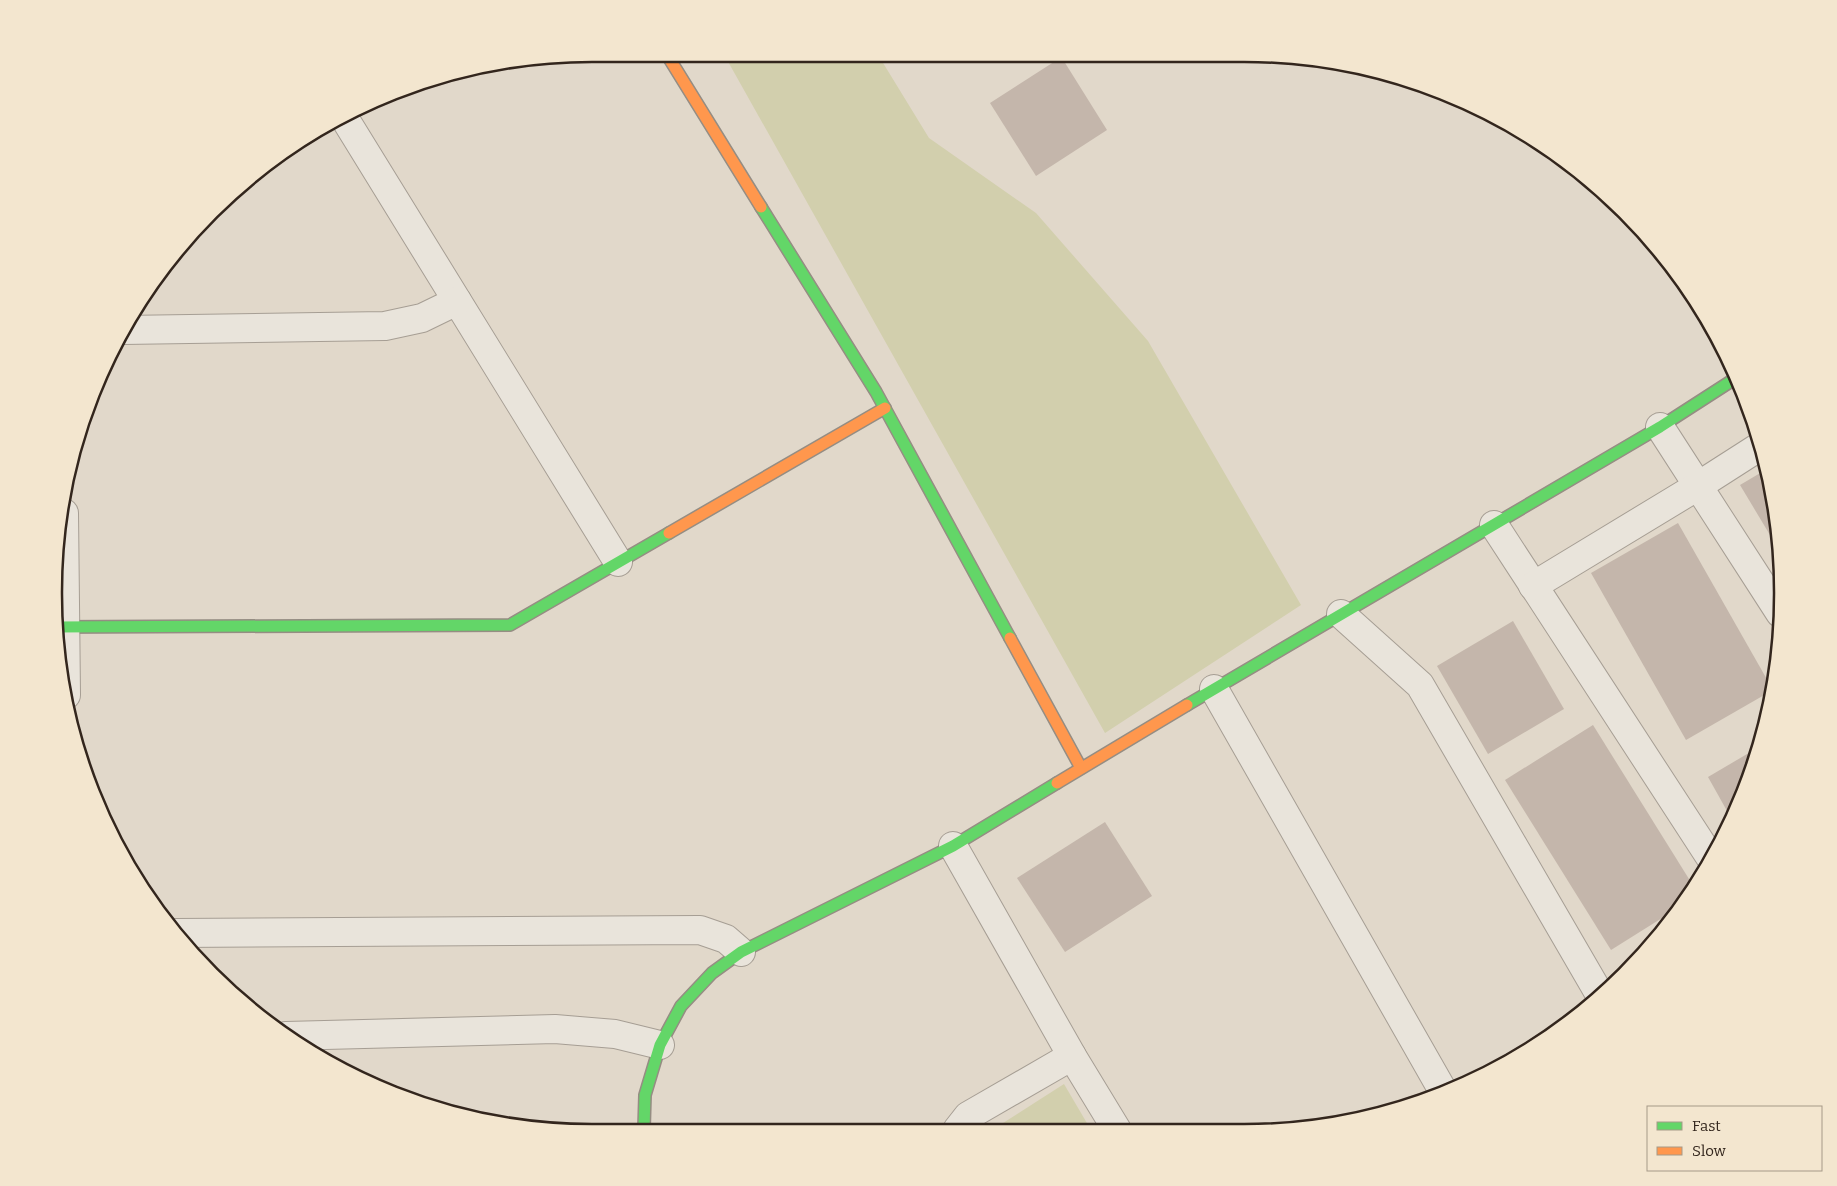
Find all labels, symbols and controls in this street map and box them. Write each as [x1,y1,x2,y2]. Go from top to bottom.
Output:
legend [1647,1106,1822,1171]
text: Fast [1692,1117,1721,1135]
text: Slow [1692,1142,1727,1160]

